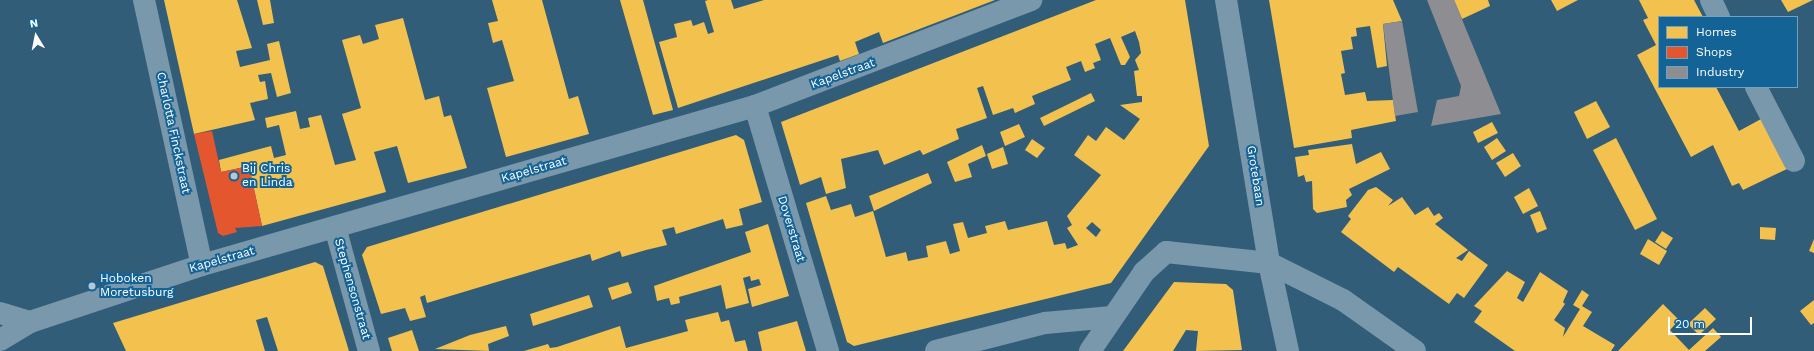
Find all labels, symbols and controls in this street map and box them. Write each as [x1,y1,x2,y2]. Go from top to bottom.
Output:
north arrow [16,16,56,56]
legend [1658,16,1798,88]
text: N [29,17,39,31]
text: Homes [1696,25,1737,39]
text: Shops [1696,45,1732,59]
street label: Kapelstraat [809,56,877,92]
text: Industry [1696,65,1744,79]
street label: Charlotta Finckstraat [153,71,193,195]
street label: Grotebaan [1243,145,1267,207]
street label: Kapelstraat [500,154,568,186]
place label: Bij Chris en Linda [242,162,293,190]
marker: Bij Chris en Linda [229,171,239,181]
street label: Doverstraat [774,194,808,264]
street label: Stephensonstraat [331,237,373,341]
street label: Kapelstraat [188,244,256,276]
place label: Hoboken Moretusburg [100,272,173,300]
marker: Hoboken Moretusburg [87,281,97,291]
scale bar [1670,309,1754,335]
text: 20 m [1675,317,1705,331]

